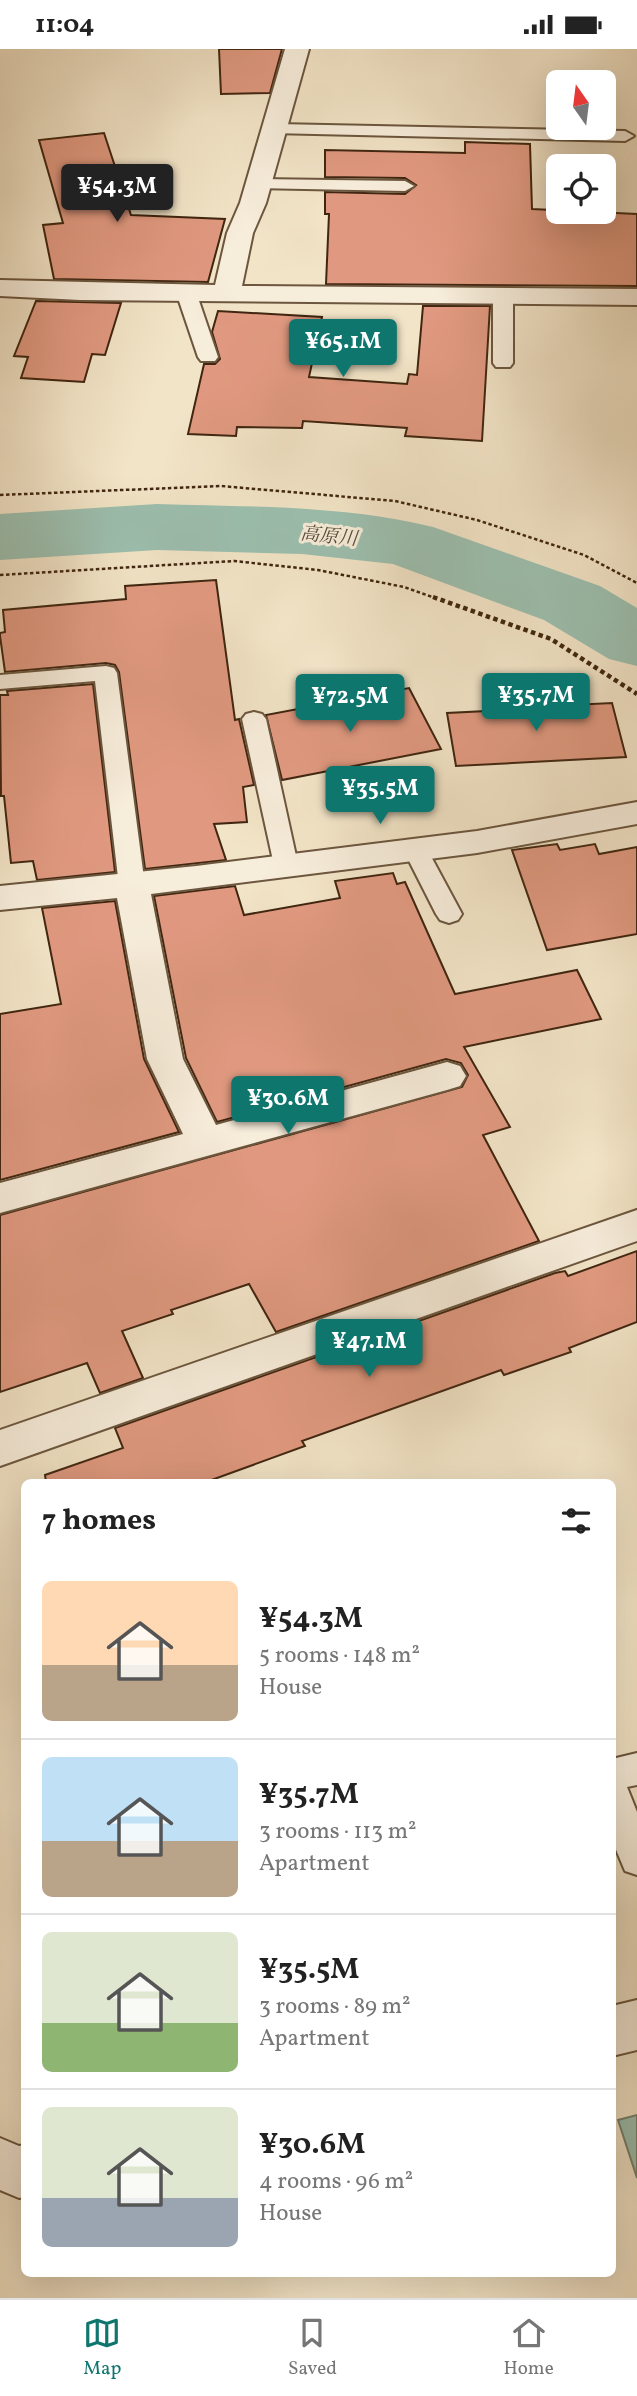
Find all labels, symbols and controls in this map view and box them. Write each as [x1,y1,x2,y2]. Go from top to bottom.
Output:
text: 11:04 [35,7,95,43]
north arrow [546,70,616,140]
map controls [546,70,616,224]
button: locate [546,154,616,224]
pin: ¥54.3M [60,165,174,224]
text: ¥54.3M [77,171,157,203]
pin: ¥65.1M [286,319,400,379]
text: ¥65.1M [305,326,381,358]
water label: 高原川 [299,521,360,553]
pin: ¥35.7M [479,673,593,733]
pin: ¥72.5M [293,675,407,734]
text: ¥35.7M [498,680,574,712]
text: ¥72.5M [312,681,388,713]
pin: ¥35.5M [323,767,437,826]
text: ¥35.5M [342,773,418,805]
pin: ¥30.6M [231,1077,345,1136]
text: ¥30.6M [247,1083,329,1115]
pin: ¥47.1M [312,1319,426,1379]
text: ¥47.1M [332,1326,406,1358]
text: 7 homes [42,1500,156,1542]
icon: filters [557,1502,595,1540]
text: ¥54.3M [259,1598,363,1640]
icon: home [98,1609,182,1693]
text: 5 rooms · 148 m² [259,1640,420,1672]
text: House [259,1672,322,1704]
text: ¥35.7M [259,1774,359,1816]
icon: home [98,1785,182,1869]
text: 3 rooms · 113 m² [259,1816,417,1848]
text: Apartment [259,1848,370,1880]
text: ¥35.5M [259,1949,359,1991]
icon: home [98,1960,182,2044]
text: 3 rooms · 89 m² [259,1991,411,2023]
text: Apartment [259,2023,370,2055]
text: ¥30.6M [259,2124,365,2166]
icon: home [98,2135,182,2219]
text: 4 rooms · 96 m² [259,2166,413,2198]
text: House [259,2198,322,2230]
tab: Map [83,2314,121,2382]
tab: Saved [288,2314,337,2382]
tab: Home [503,2314,554,2382]

